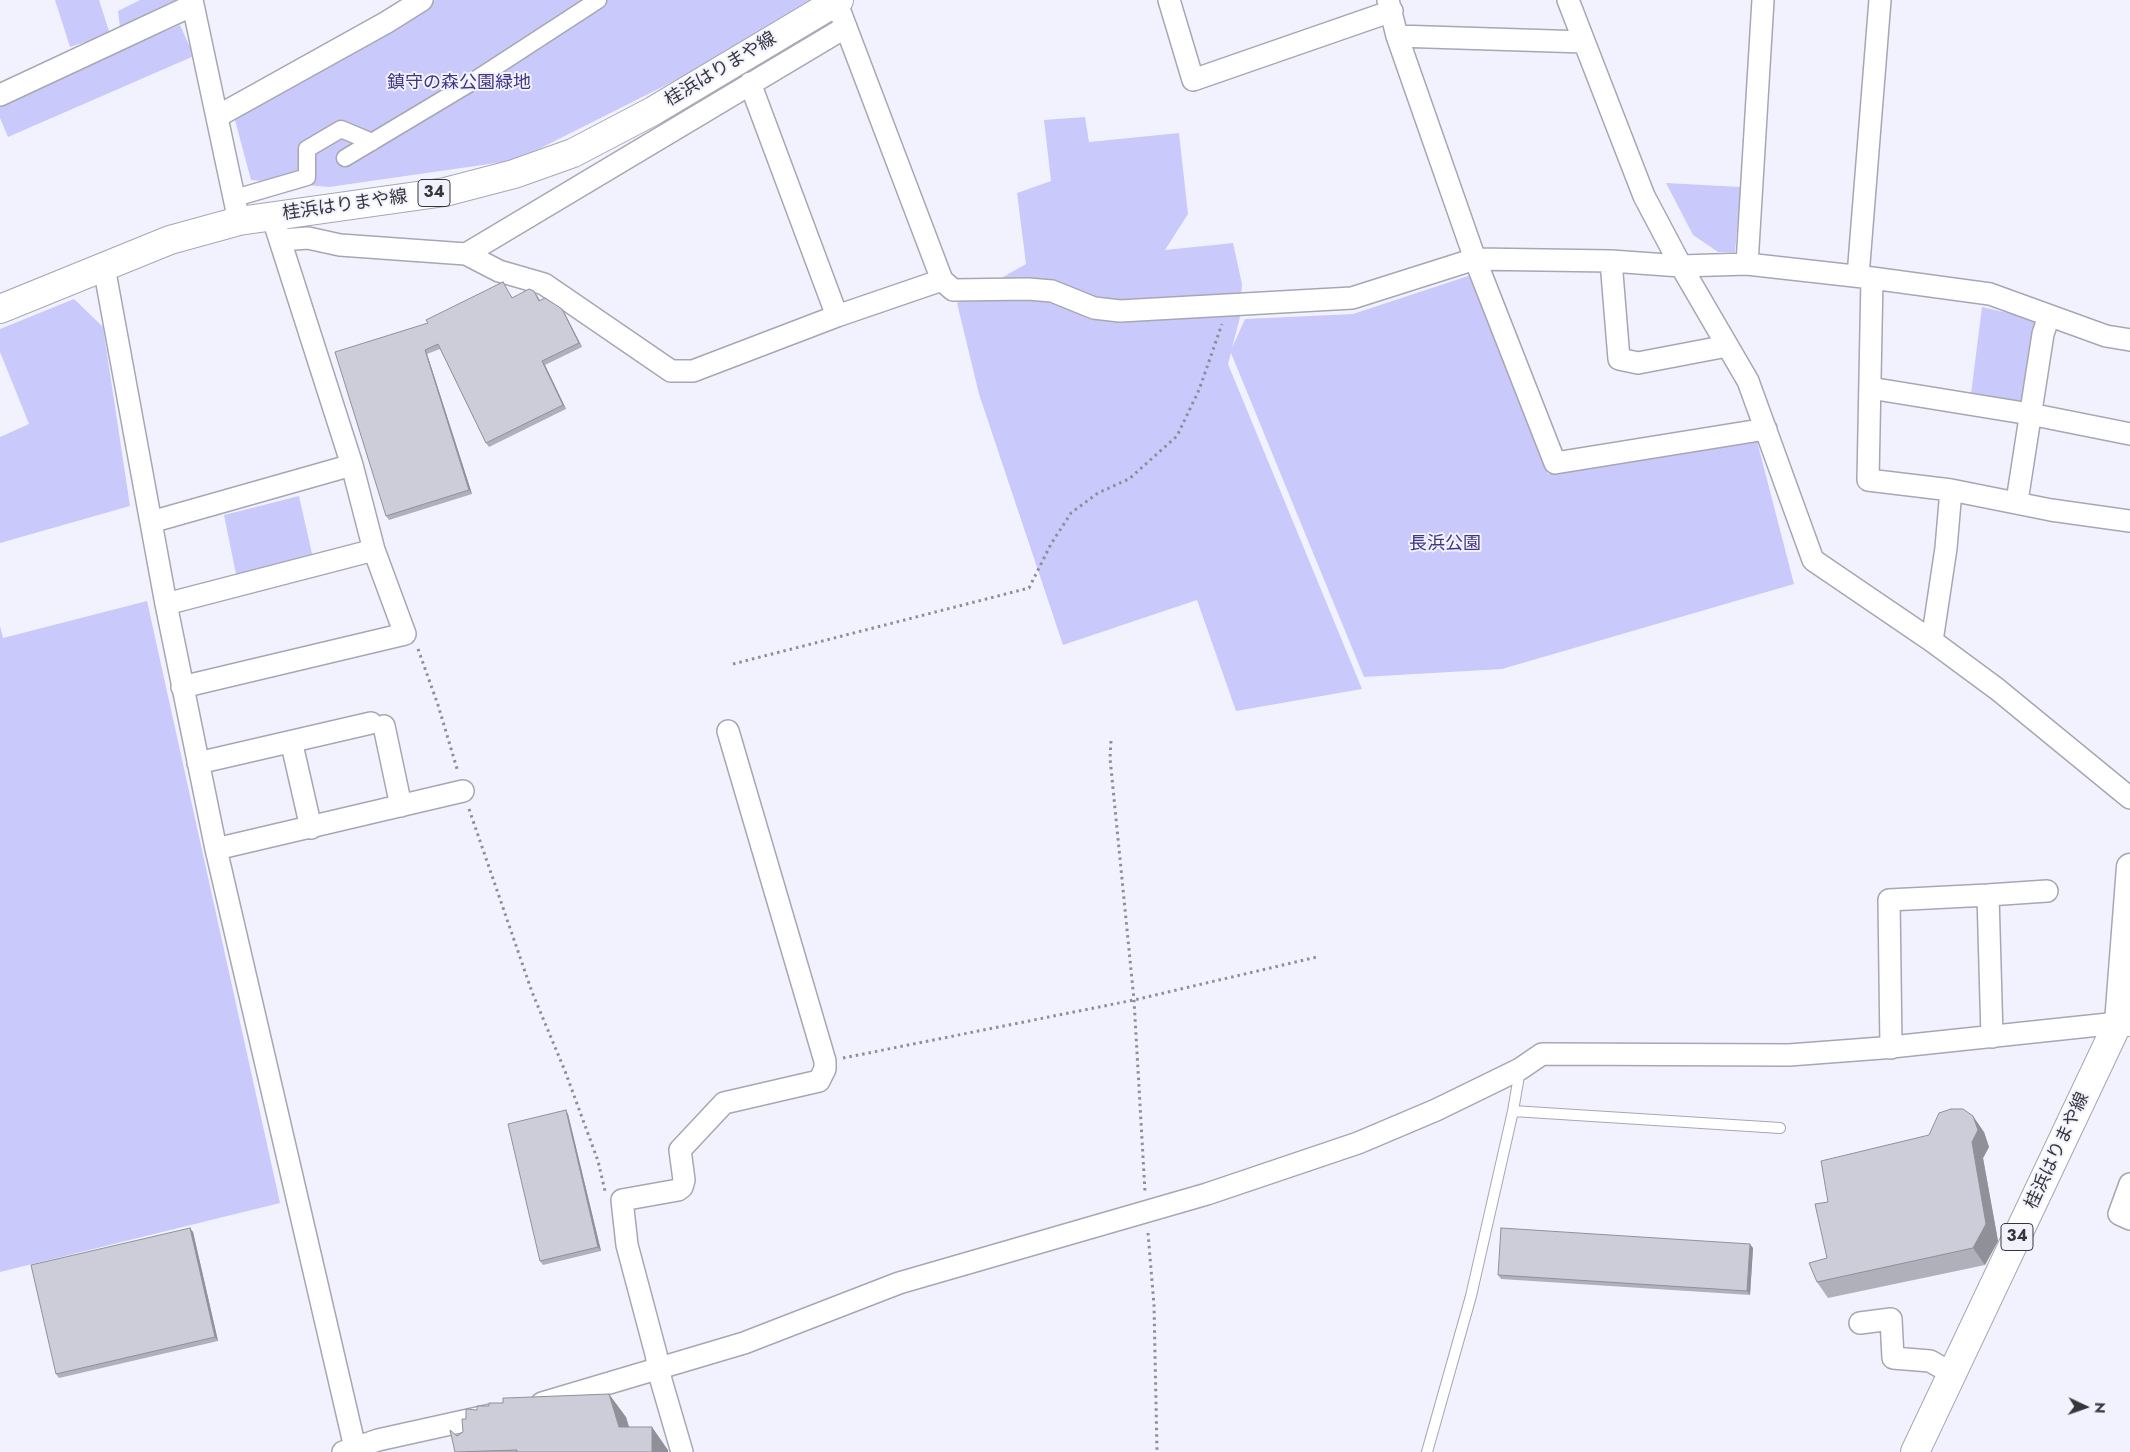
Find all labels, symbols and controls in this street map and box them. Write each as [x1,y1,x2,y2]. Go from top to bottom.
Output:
street label: 桂浜はりまや線 [661,28,781,112]
park label: 鎮守の森公園緑地 [387,73,531,95]
road number: 34 [418,180,450,207]
street label: 桂浜はりまや線 [281,187,409,225]
park label: 長浜公園 [1409,534,1481,556]
street label: 桂浜はりまや線 [2022,1089,2094,1213]
road number: 34 [2001,1224,2033,1250]
north arrow [2060,1382,2110,1432]
text: N [2090,1402,2110,1414]

